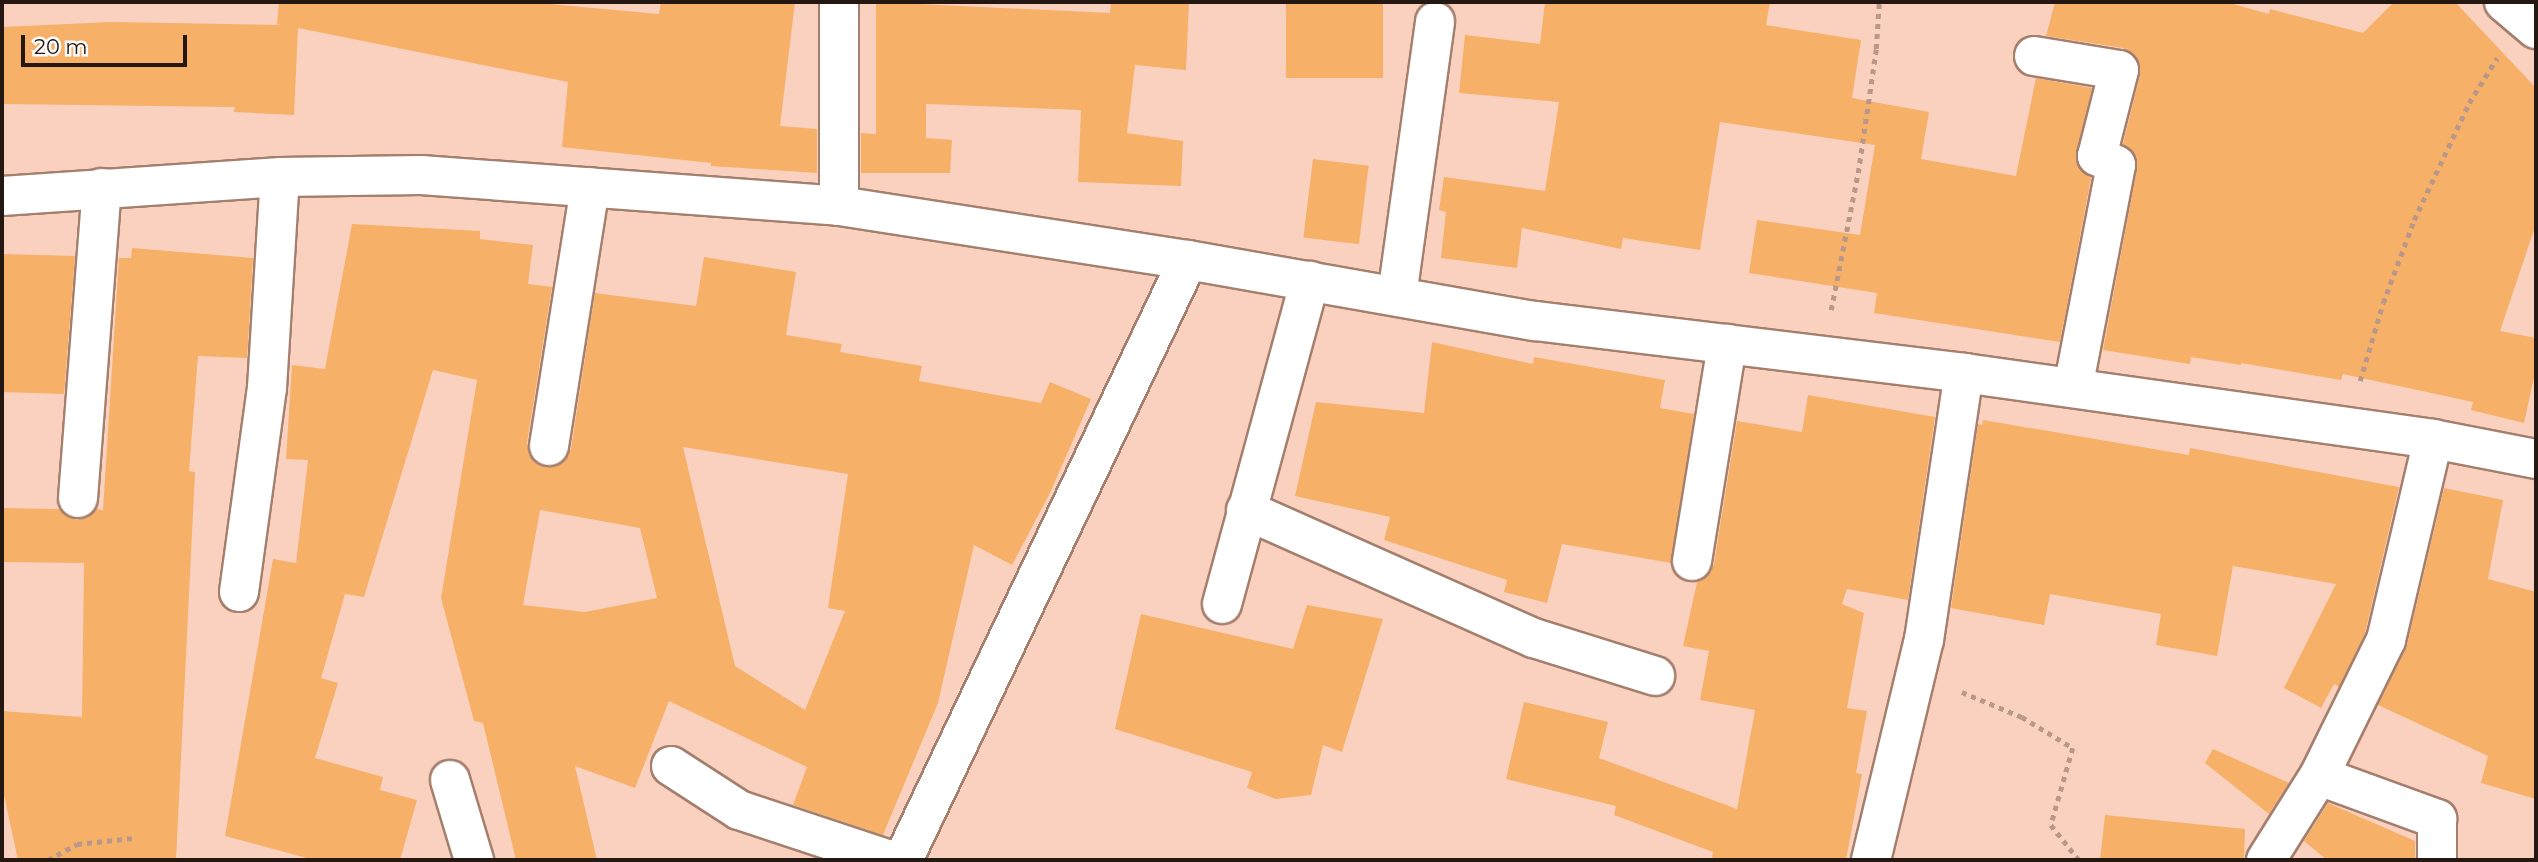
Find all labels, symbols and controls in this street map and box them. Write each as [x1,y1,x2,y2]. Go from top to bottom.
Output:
scale bar [24,21,191,65]
text: 20 m [34,34,88,59]

